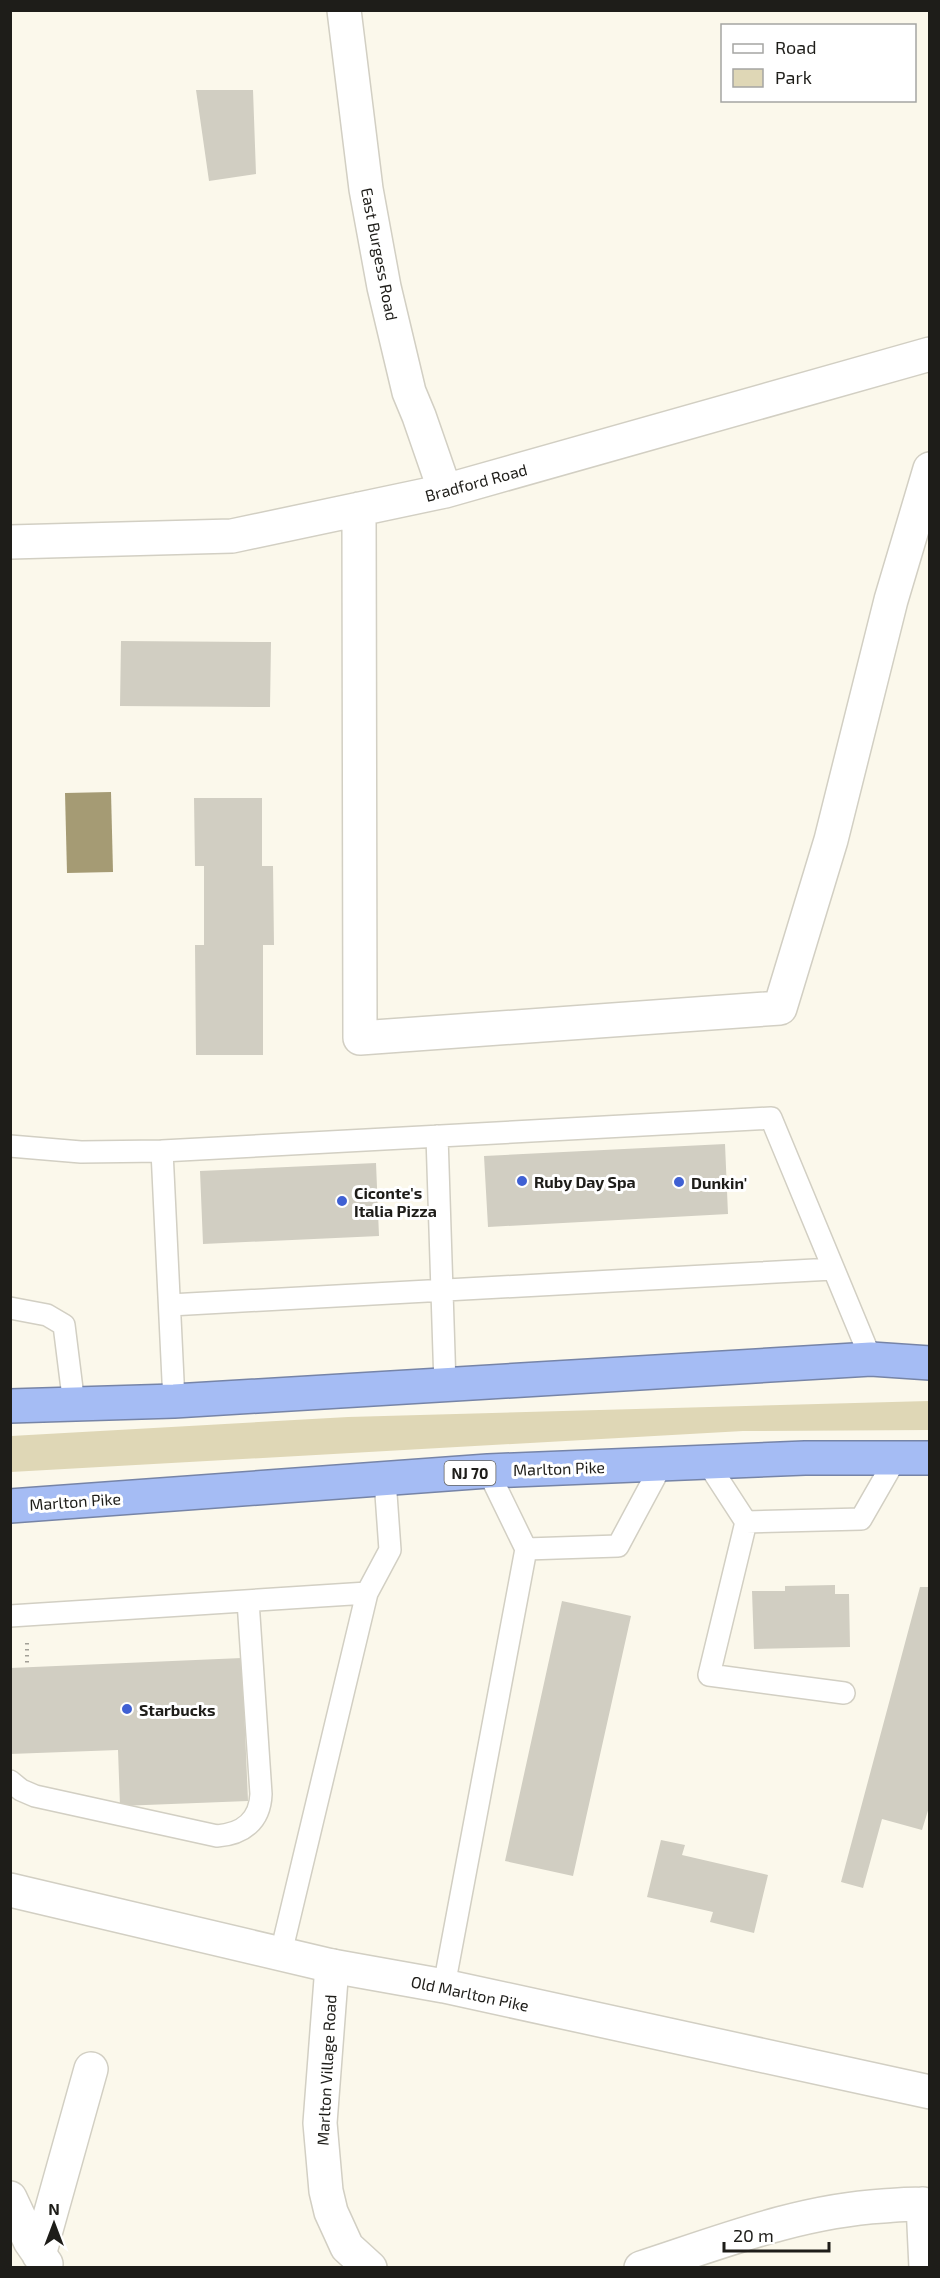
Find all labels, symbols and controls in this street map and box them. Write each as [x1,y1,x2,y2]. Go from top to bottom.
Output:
legend [721,24,916,102]
text: Road [775,36,816,58]
text: Park [775,66,812,88]
street label: East Burgess Road [358,186,402,322]
street label: Bradford Road [423,459,529,505]
place label: Ruby Day Spa [534,1172,636,1192]
place label: Dunkin' [691,1173,747,1192]
marker: Ruby Day Spa [515,1174,529,1188]
marker: Dunkin' [672,1175,686,1189]
place label: Ciconte's Italia Pizza [354,1183,437,1220]
marker: Ciconte's Italia Pizza [335,1194,349,1208]
street label: Marlton Pike [513,1457,605,1479]
road number: NJ 70 [444,1461,496,1485]
street label: Marlton Pike [29,1488,121,1514]
place label: Starbucks [139,1700,215,1719]
marker: Starbucks [120,1702,134,1716]
street label: Old Marlton Pike [409,1971,531,2015]
street label: Marlton Village Road [313,1994,339,2146]
north arrow [24,2194,84,2254]
text: N [48,2199,60,2218]
scale bar [724,2215,829,2253]
text: 20 m [733,2224,774,2246]

